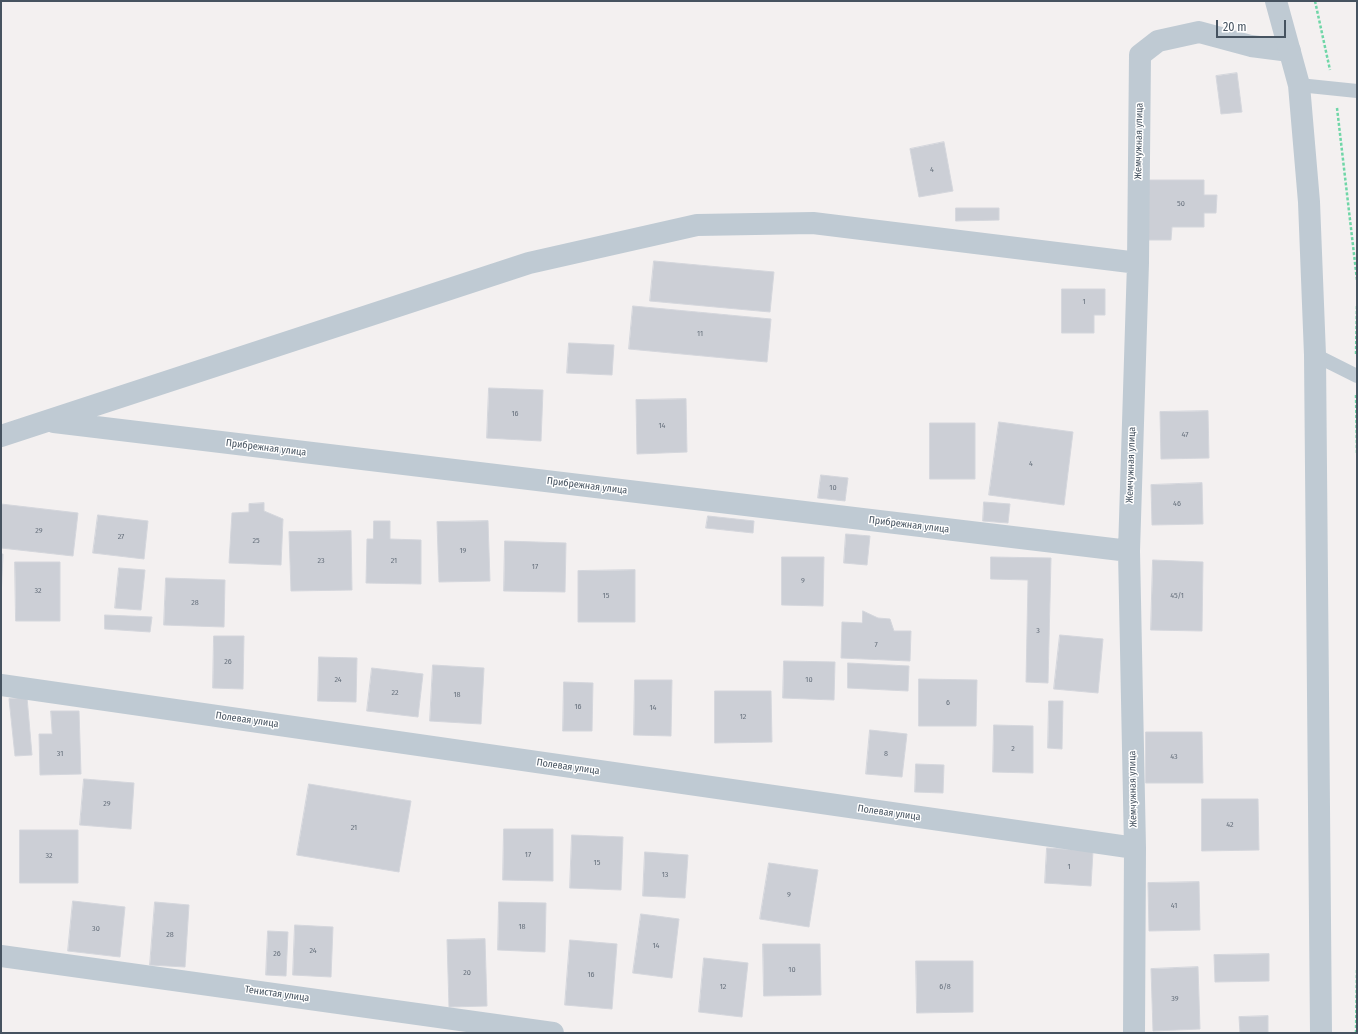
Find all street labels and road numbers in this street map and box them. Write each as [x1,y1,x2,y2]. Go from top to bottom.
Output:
street label: Жемчужная улица [1132,103,1146,179]
street label: Жемчужная улица [1124,427,1138,503]
street label: Прибрежная улица [225,437,307,459]
street label: Прибрежная улица [546,475,628,497]
street label: Прибрежная улица [868,514,950,536]
street label: Полевая улица [215,710,279,730]
street label: Жемчужная улица [1126,751,1140,827]
street label: Полевая улица [536,757,600,777]
street label: Полевая улица [857,803,921,823]
street label: Тенистая улица [244,984,310,1004]

